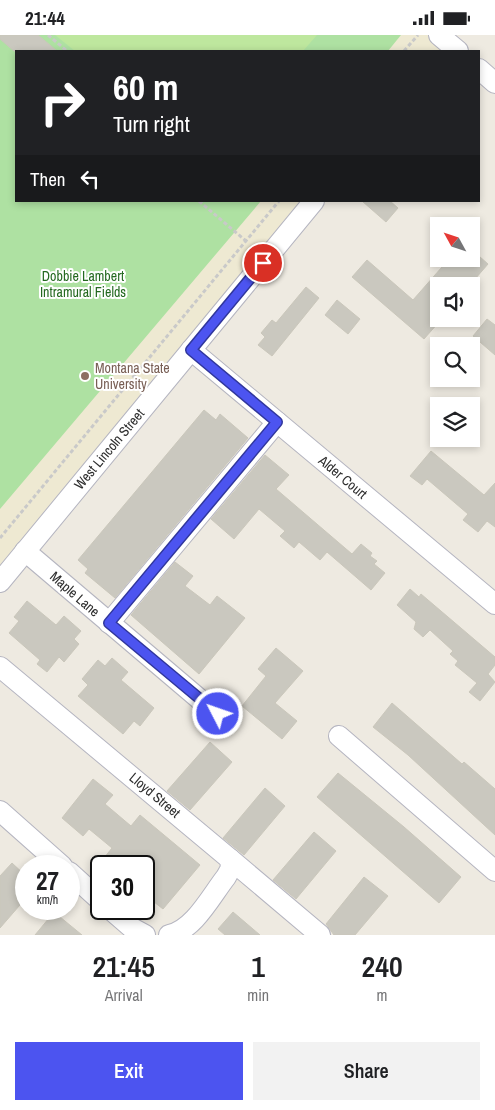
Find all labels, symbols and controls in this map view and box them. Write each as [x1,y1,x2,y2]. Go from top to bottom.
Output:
text: 21:44 [25,5,65,31]
text: 60 m [113,64,178,111]
icon: right [30,70,95,135]
text: Turn right [113,109,190,139]
icon: left [76,165,104,193]
text: Then [30,166,66,192]
north arrow [430,217,480,267]
map controls [430,217,480,447]
pin [242,242,284,284]
icon: arrive [249,249,277,277]
park label: Dobbie Lambert Intramural Fields [40,267,126,301]
button: sound [430,277,480,327]
button: search [430,337,480,387]
place label: Montana State University [95,359,170,393]
marker: Montana State University [79,370,91,382]
button: layers [430,397,480,447]
street label: West Lincoln Street [70,405,148,493]
street label: Alder Court [314,451,371,503]
street label: Maple Lane [46,568,104,620]
position arrow [191,687,243,739]
street label: Lloyd Street [126,768,184,822]
speed limit sign: 30 [90,855,155,920]
text: 27 [36,864,59,898]
text: km/h [37,892,58,908]
text: 21:45 [92,946,155,986]
text: 1 [251,946,265,986]
text: 240 [362,946,403,986]
text: Arrival [105,984,143,1006]
text: min [247,984,269,1006]
text: m [377,984,388,1006]
button: Exit [15,1042,243,1100]
button: Share [253,1042,480,1100]

